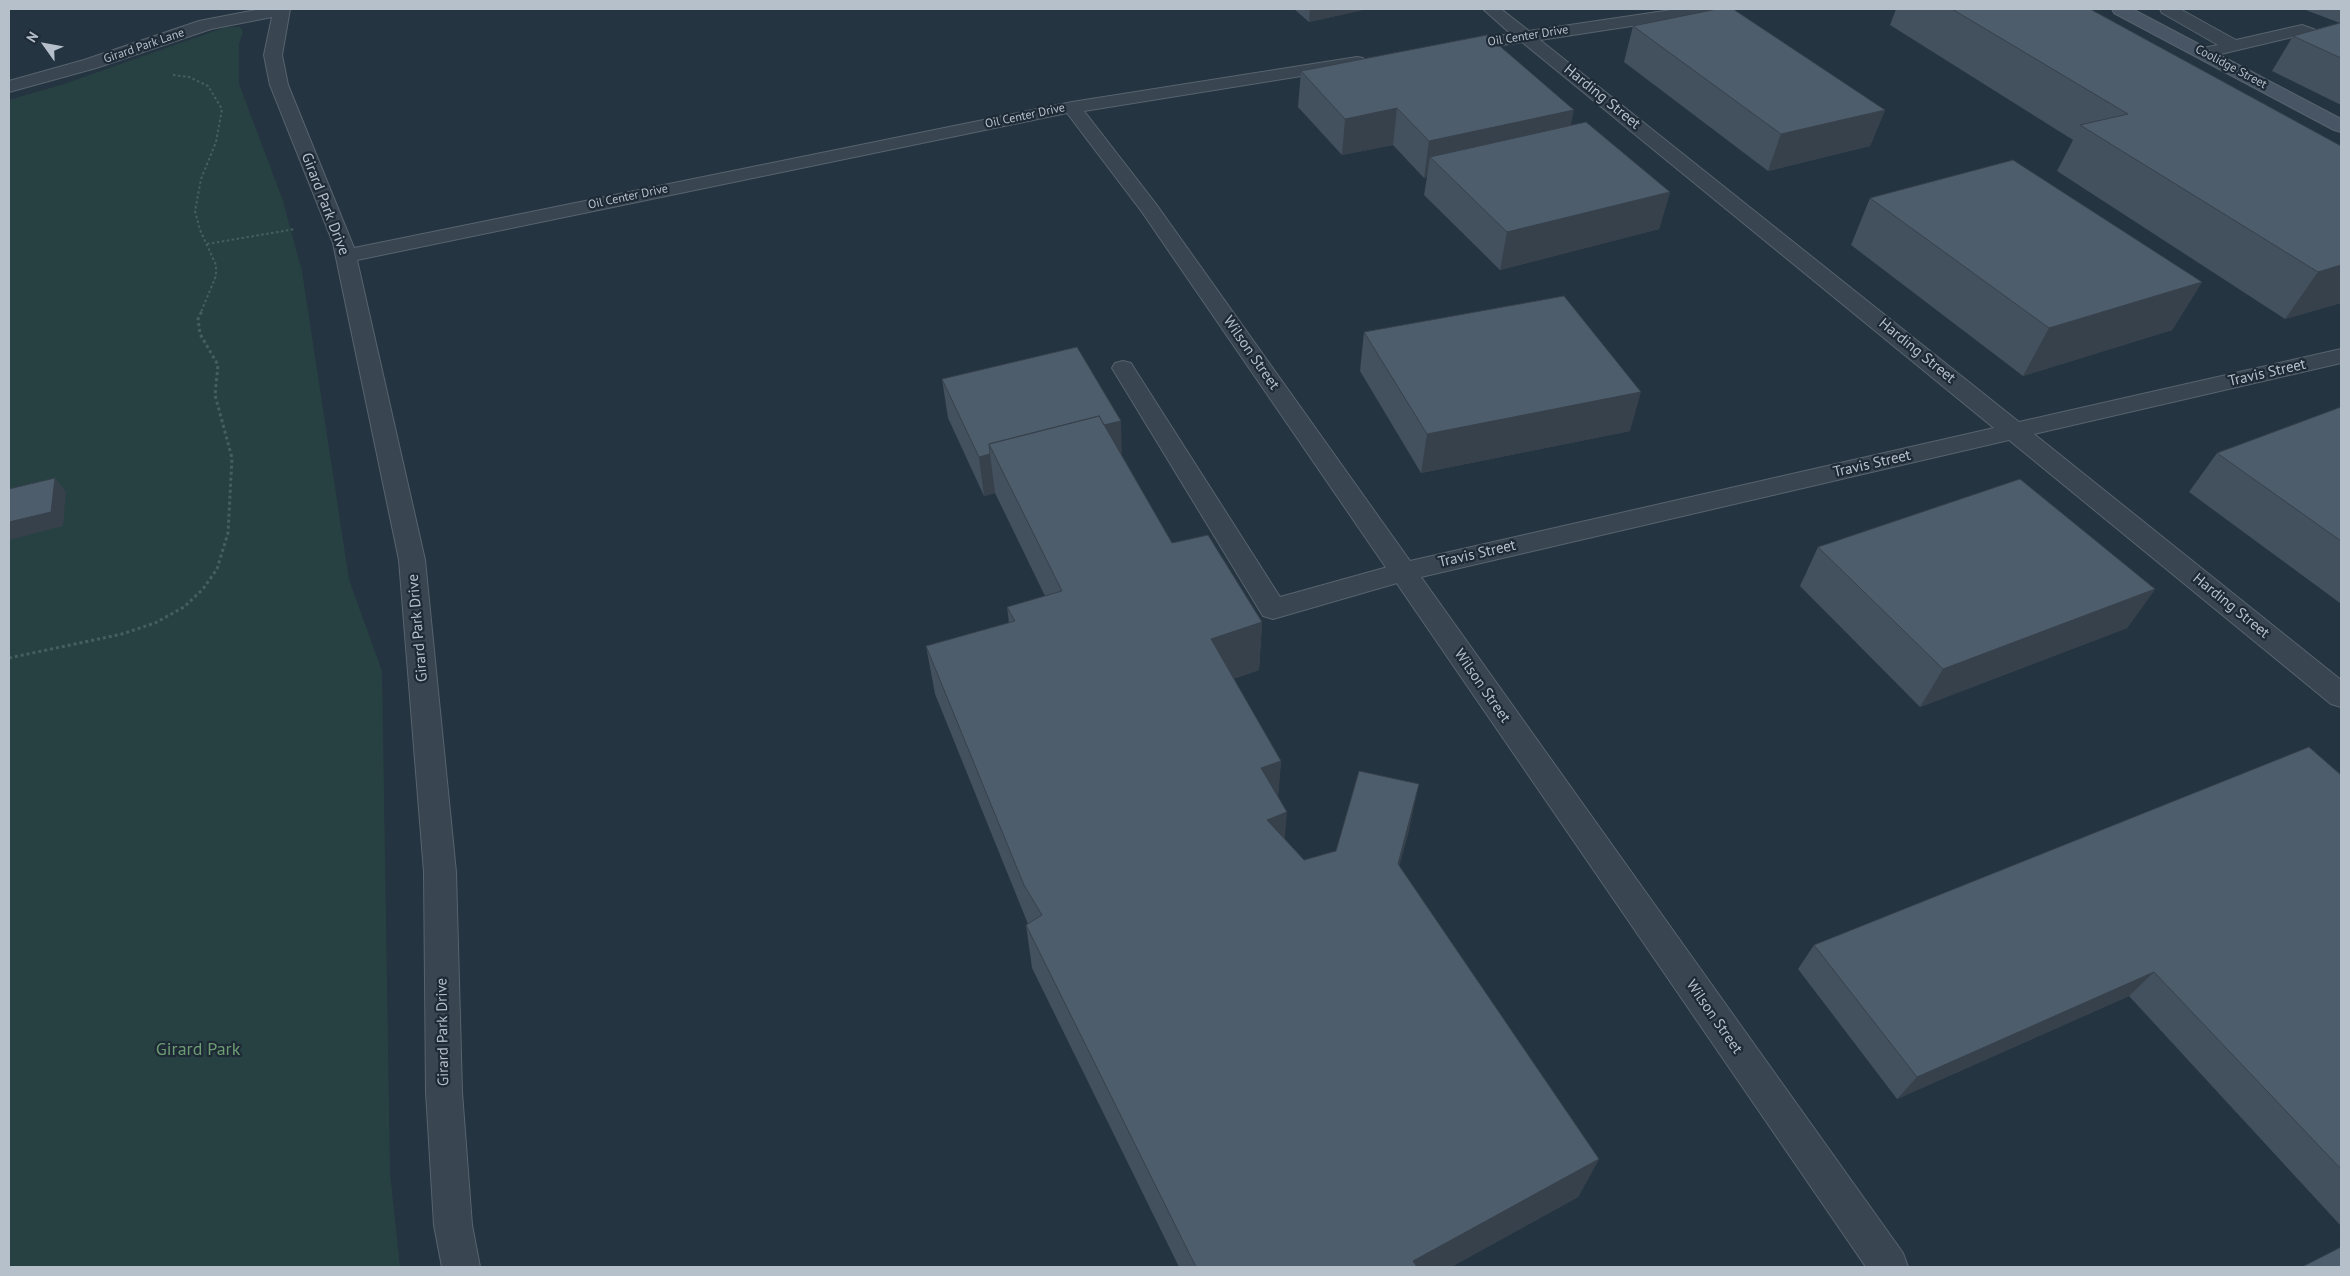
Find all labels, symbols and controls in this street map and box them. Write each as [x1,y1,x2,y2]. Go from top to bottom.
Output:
north arrow [20,20,70,70]
street label: Oil Center Drive [1487,23,1569,49]
street label: Girard Park Lane [102,25,186,67]
text: N [22,28,42,46]
street label: Coolidge Street [2193,42,2269,92]
street label: Harding Street [1560,61,1644,133]
street label: Oil Center Drive [984,100,1066,132]
street label: Girard Park Drive [297,150,353,258]
street label: Oil Center Drive [587,181,669,213]
street label: Wilson Street [1219,313,1283,393]
street label: Harding Street [1875,315,1959,387]
street label: Travis Street [2226,355,2308,391]
street label: Travis Street [1831,446,1913,482]
street label: Travis Street [1436,536,1518,572]
street label: Harding Street [2189,570,2273,642]
street label: Girard Park Drive [404,573,432,683]
street label: Wilson Street [1450,646,1514,726]
street label: Wilson Street [1682,977,1746,1057]
street label: Girard Park Drive [433,978,453,1086]
park label: Girard Park [156,1039,240,1061]

